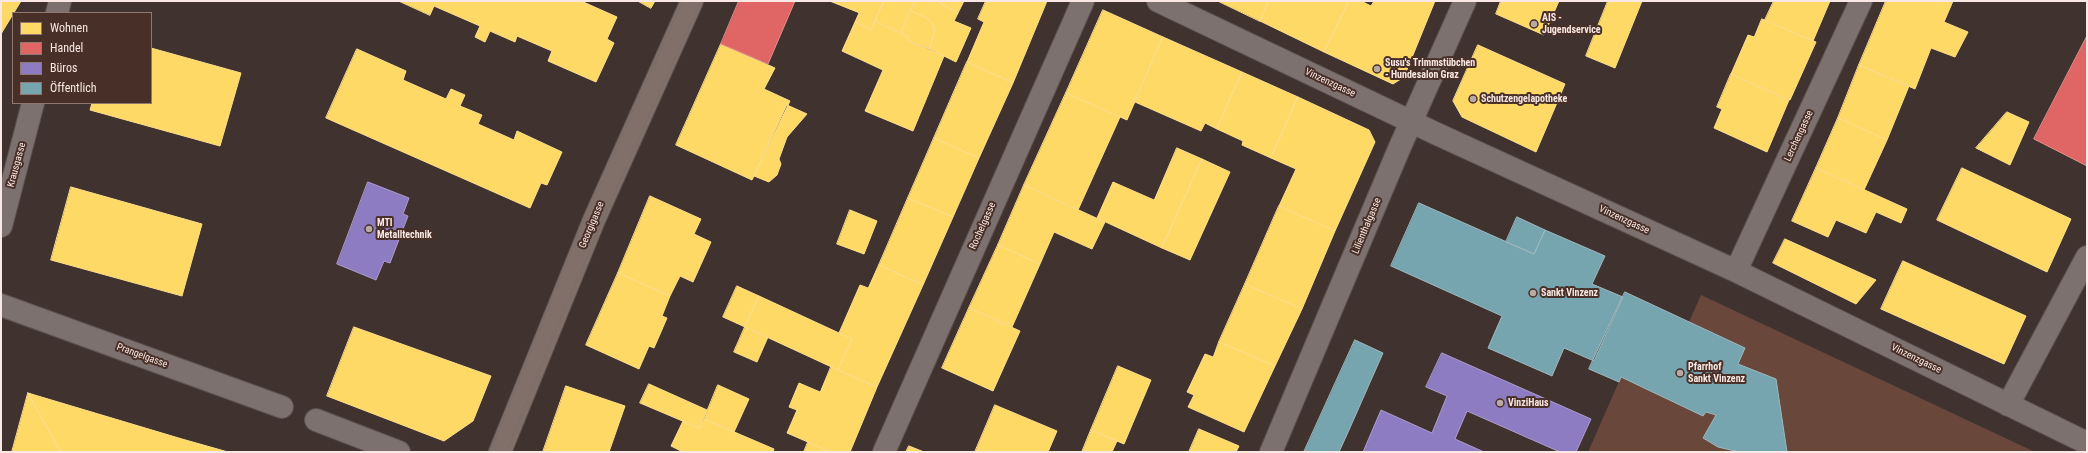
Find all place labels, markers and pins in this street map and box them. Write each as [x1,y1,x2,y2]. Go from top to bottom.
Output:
place label: AIS - Jugendservice [1542,12,1601,36]
marker: AIS - Jugendservice [1529,19,1539,29]
place label: Susu's Trimmstübchen - Hundesalon Graz [1385,57,1475,80]
marker: Susu's Trimmstübchen - Hundesalon Graz [1372,64,1382,74]
place label: Schutzengelapotheke [1481,93,1567,105]
marker: Schutzengelapotheke [1468,94,1478,104]
place label: MTI Metalltechnik [377,217,432,240]
marker: MTI Metalltechnik [364,224,374,234]
place label: Sankt Vinzenz [1541,287,1598,299]
marker: Sankt Vinzenz [1528,288,1538,298]
place label: Pfarrhof Sankt Vinzenz [1688,361,1745,384]
marker: Pfarrhof Sankt Vinzenz [1675,368,1685,378]
place label: VinziHaus [1508,397,1549,409]
marker: VinziHaus [1495,398,1505,408]

